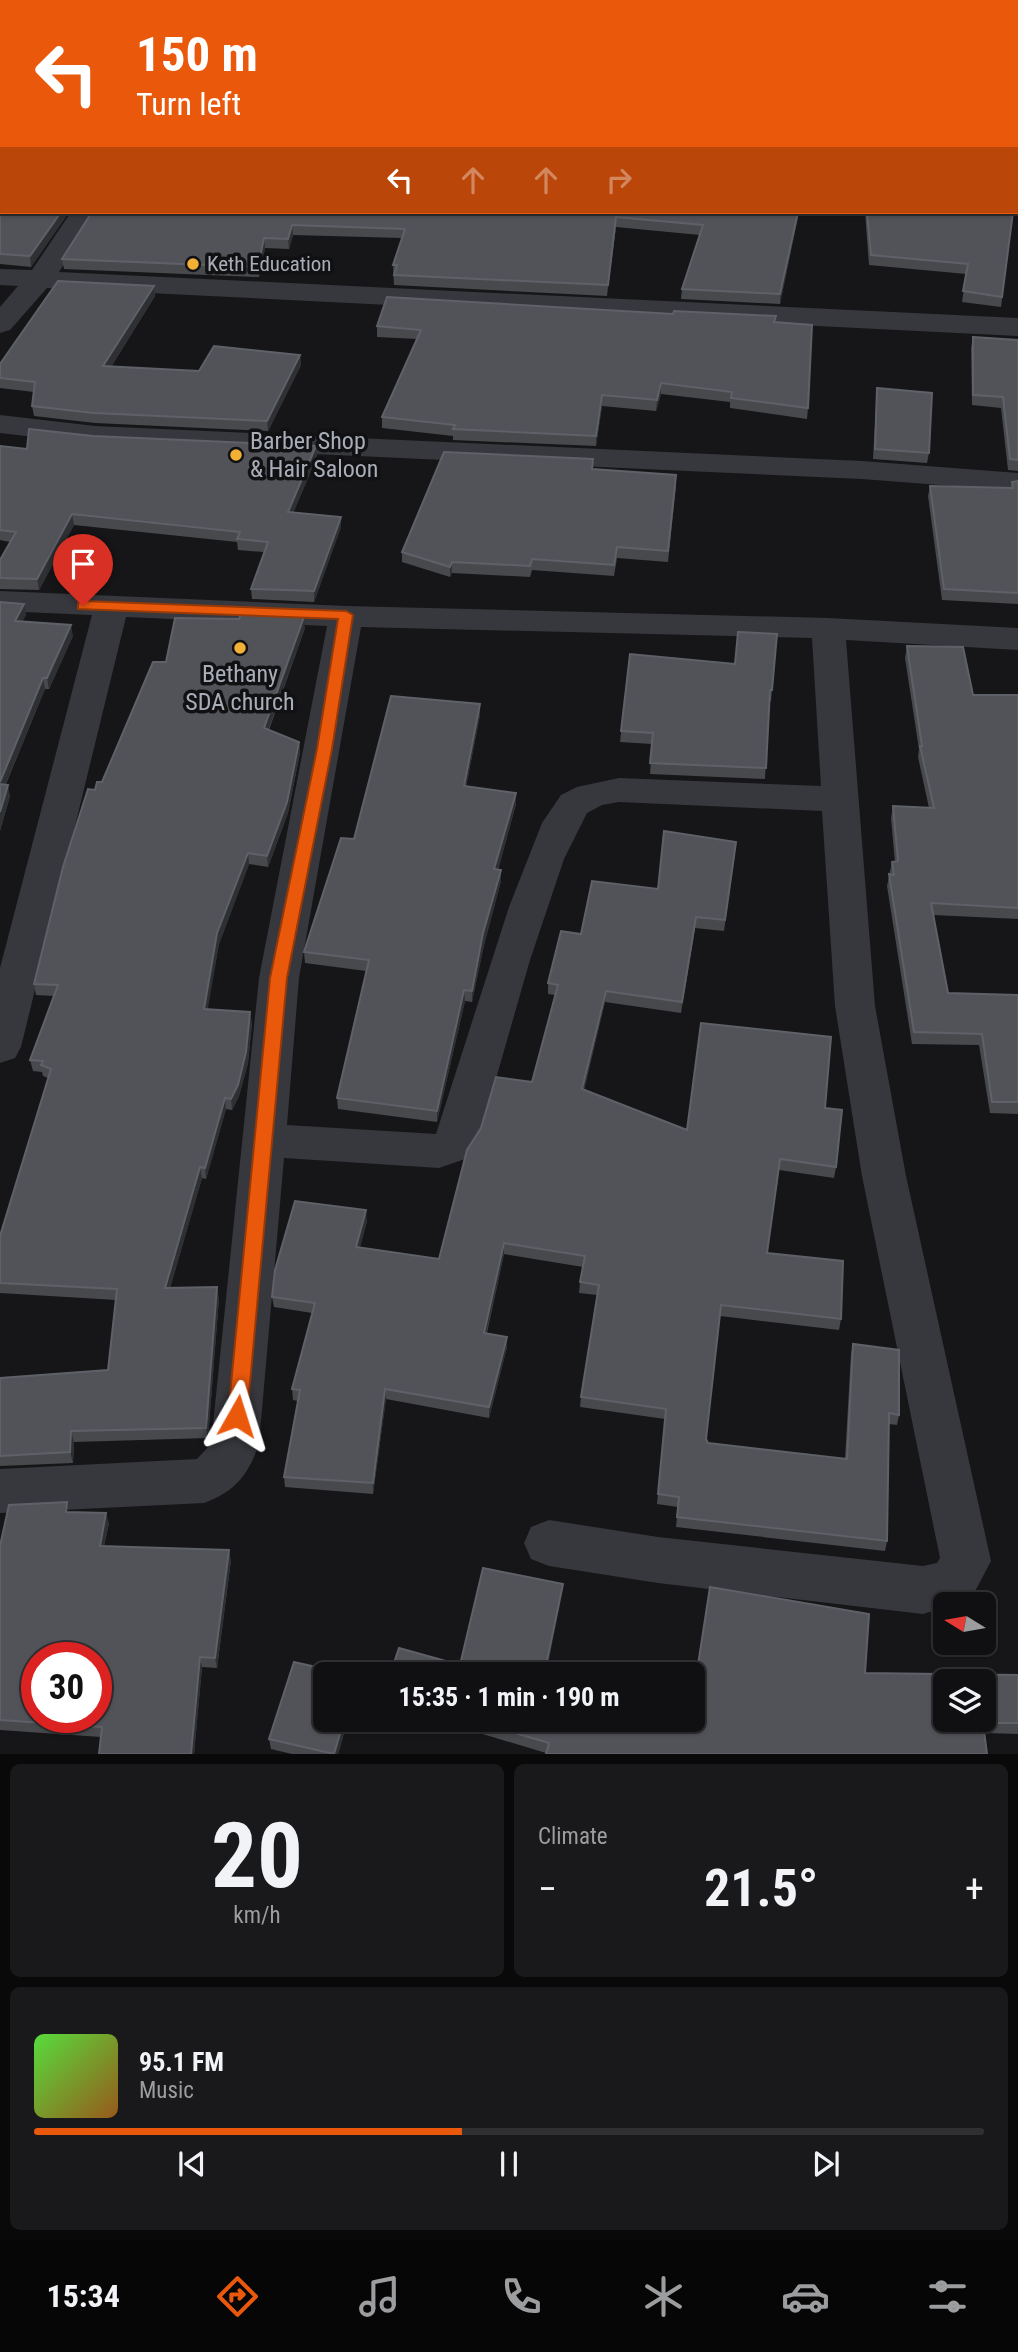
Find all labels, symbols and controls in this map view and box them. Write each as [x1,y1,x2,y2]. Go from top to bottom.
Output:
text: 150 m [136,26,258,83]
icon: left [21,28,112,119]
text: Turn left [136,85,241,123]
icon: left [381,161,419,199]
icon: ahead [454,161,492,199]
icon: ahead [527,161,565,199]
icon: right [600,161,638,199]
place label: Keth Education [207,252,332,276]
marker: Keth Education [185,256,201,272]
place label: Barber Shop & Hair Saloon [250,427,378,483]
marker: Barber Shop & Hair Saloon [228,447,244,463]
pin [53,534,113,606]
icon: arrive [64,545,102,583]
marker: Bethany SDA church [232,640,248,656]
place label: Bethany SDA church [185,660,295,716]
position arrow [200,1379,274,1453]
north arrow [933,1592,996,1656]
map controls [933,1592,996,1732]
speed limit sign: 30 [21,1642,112,1733]
button: layers [933,1669,996,1732]
text: 15:35 · 1 min · 190 m [399,1682,619,1712]
text: 20 [211,1803,303,1909]
text: Climate [538,1823,608,1850]
text: 21.5° [704,1858,818,1919]
text: − [538,1867,557,1911]
text: + [965,1867,984,1911]
text: km/h [233,1902,281,1929]
text: 95.1 FM [139,2047,224,2077]
text: Music [139,2077,194,2104]
icon: previous [173,2145,211,2183]
icon: pause [490,2145,528,2183]
icon: next [807,2145,845,2183]
icon: directions [213,2272,262,2321]
icon: music [355,2272,404,2321]
icon: phone [497,2272,546,2321]
icon: climate [639,2272,688,2321]
icon: car [781,2272,830,2321]
icon: filters [923,2272,972,2321]
text: 15:34 [46,2277,120,2315]

